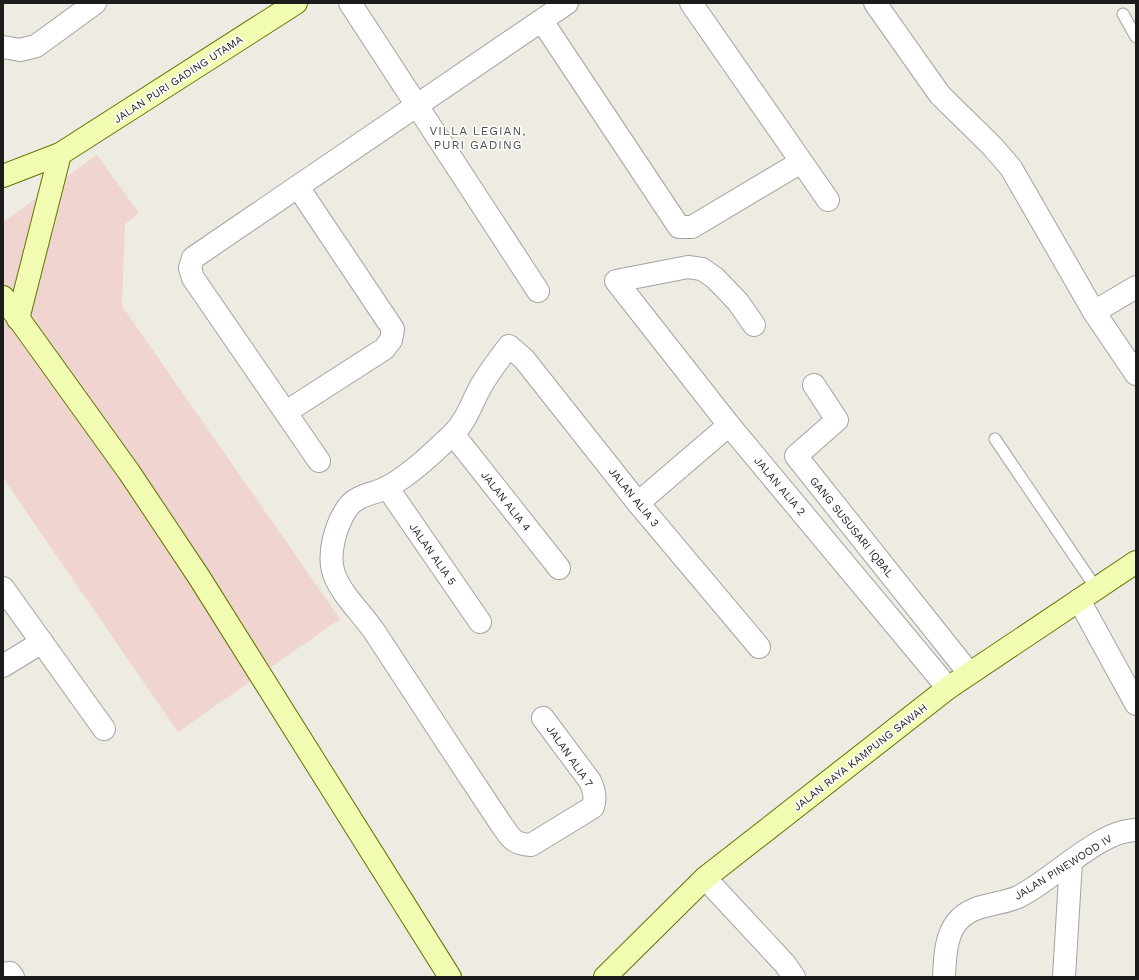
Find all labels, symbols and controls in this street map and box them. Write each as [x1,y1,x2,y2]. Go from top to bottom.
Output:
street label: JALAN PURI GADING UTAMA [111,33,245,126]
district label: VILLA LEGIAN, PURI GADING [429,124,527,152]
street label: JALAN ALIA 2 [751,454,808,518]
street label: JALAN ALIA 3 [606,465,661,530]
street label: JALAN ALIA 4 [478,469,533,534]
street label: GANG SUSUSARI IQBAL [807,474,896,581]
street label: JALAN ALIA 5 [406,521,459,588]
street label: JALAN RAYA KAMPUNG SAWAH [791,701,930,814]
street label: JALAN ALIA 7 [544,723,596,789]
street label: JALAN PINEWOOD IV [1012,832,1115,903]

